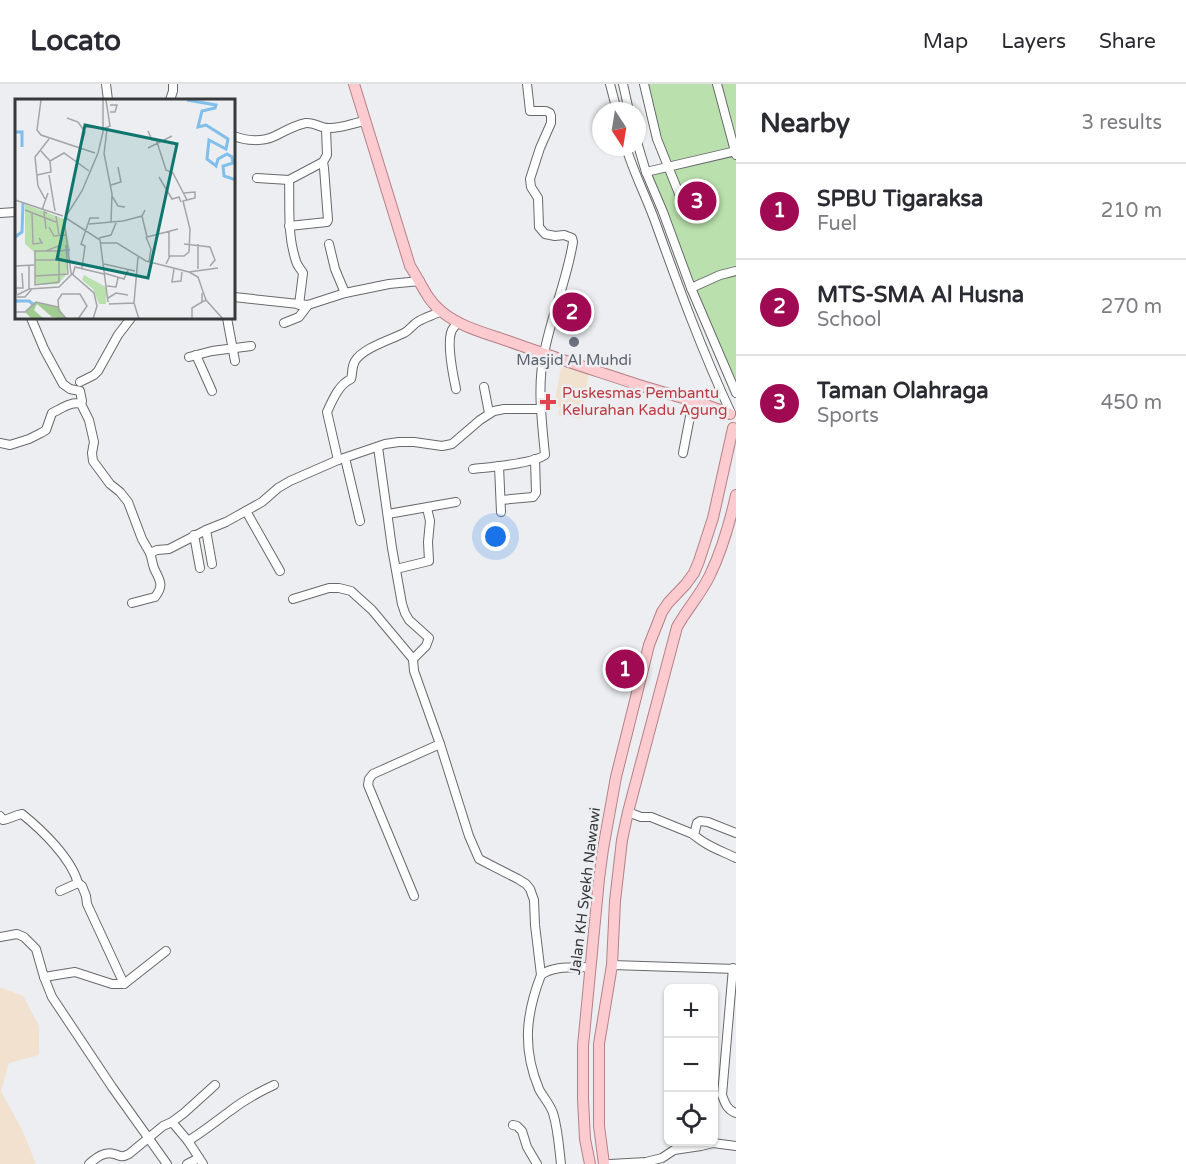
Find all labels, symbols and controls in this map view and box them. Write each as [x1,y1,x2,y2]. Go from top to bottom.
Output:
text: Locato [30,24,121,58]
text: Map [923,29,968,54]
text: Layers [1001,29,1066,54]
text: Share [1099,29,1156,54]
inset map [15,99,236,320]
north arrow [592,102,646,156]
text: Nearby [760,108,850,139]
text: 3 results [1082,111,1162,135]
pin: 3 [678,178,716,224]
text: SPBU Tigaraksa [817,186,983,212]
text: 1 [773,199,786,223]
text: 210 m [1101,199,1162,223]
text: Fuel [817,212,857,236]
text: MTS-SMA Al Husna [817,282,1024,308]
pin: 2 [552,290,592,334]
text: 2 [773,295,786,319]
text: 270 m [1101,295,1162,319]
text: School [817,308,881,332]
marker: Masjid Al Muhdi [567,335,581,349]
place label: Masjid Al Muhdi [516,351,632,369]
text: Taman Olahraga [817,378,989,404]
place label: Puskesmas Pembantu Kelurahan Kadu Agung [562,384,727,419]
text: 3 [773,391,786,415]
text: 450 m [1101,391,1162,415]
marker: Puskesmas Pembantu Kelurahan Kadu Agung [539,393,557,411]
text: Sports [817,404,879,428]
your location [481,522,510,551]
pin: 1 [606,646,644,692]
street label: Jalan KH Syekh Nawawi [566,806,604,976]
map controls [664,984,718,1146]
button: + [664,984,718,1038]
button: − [664,1038,718,1092]
button: locate [664,1092,718,1146]

